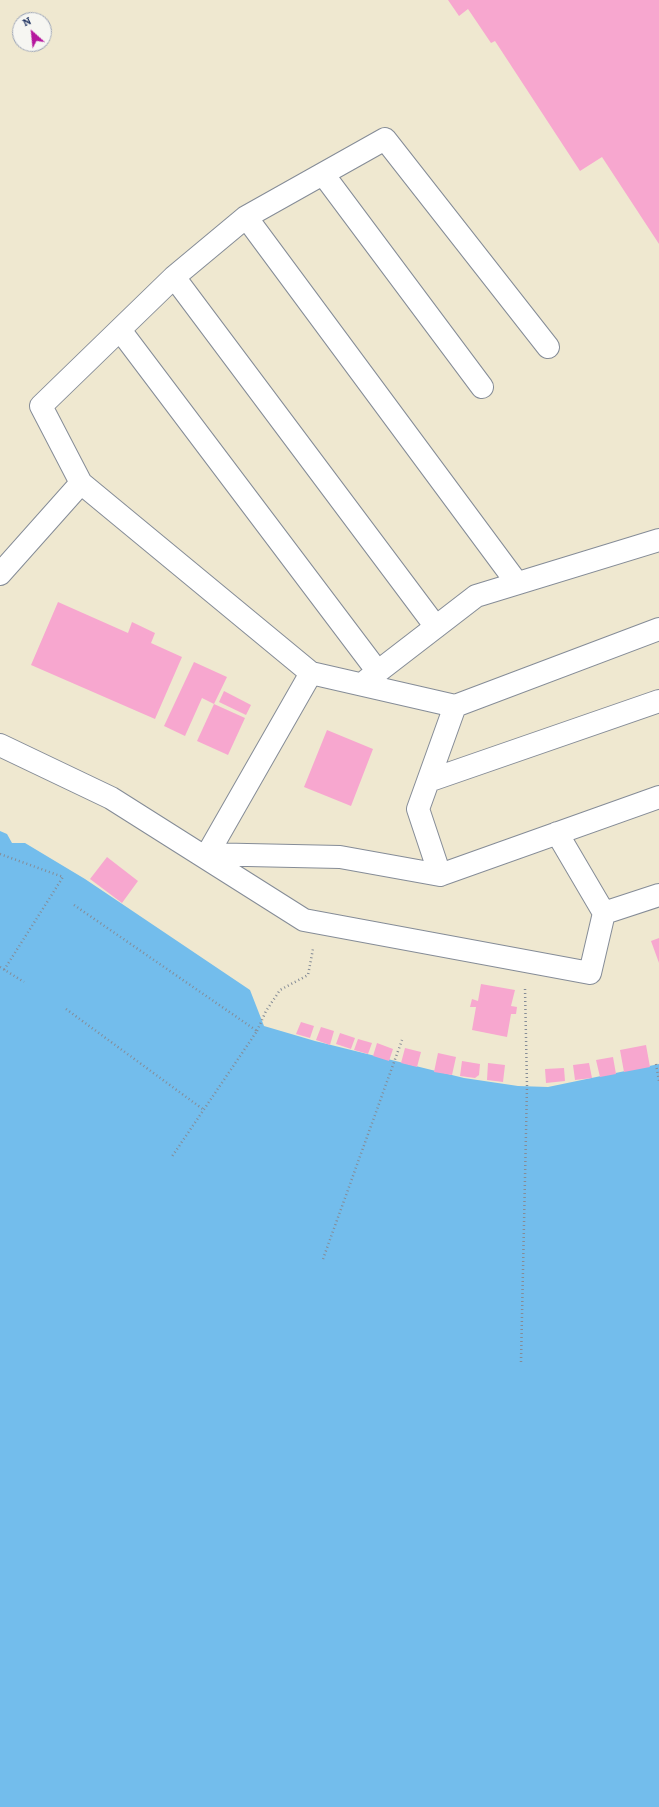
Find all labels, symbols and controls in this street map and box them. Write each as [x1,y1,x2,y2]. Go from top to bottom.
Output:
north arrow [12,12,52,52]
text: N [20,13,34,30]

